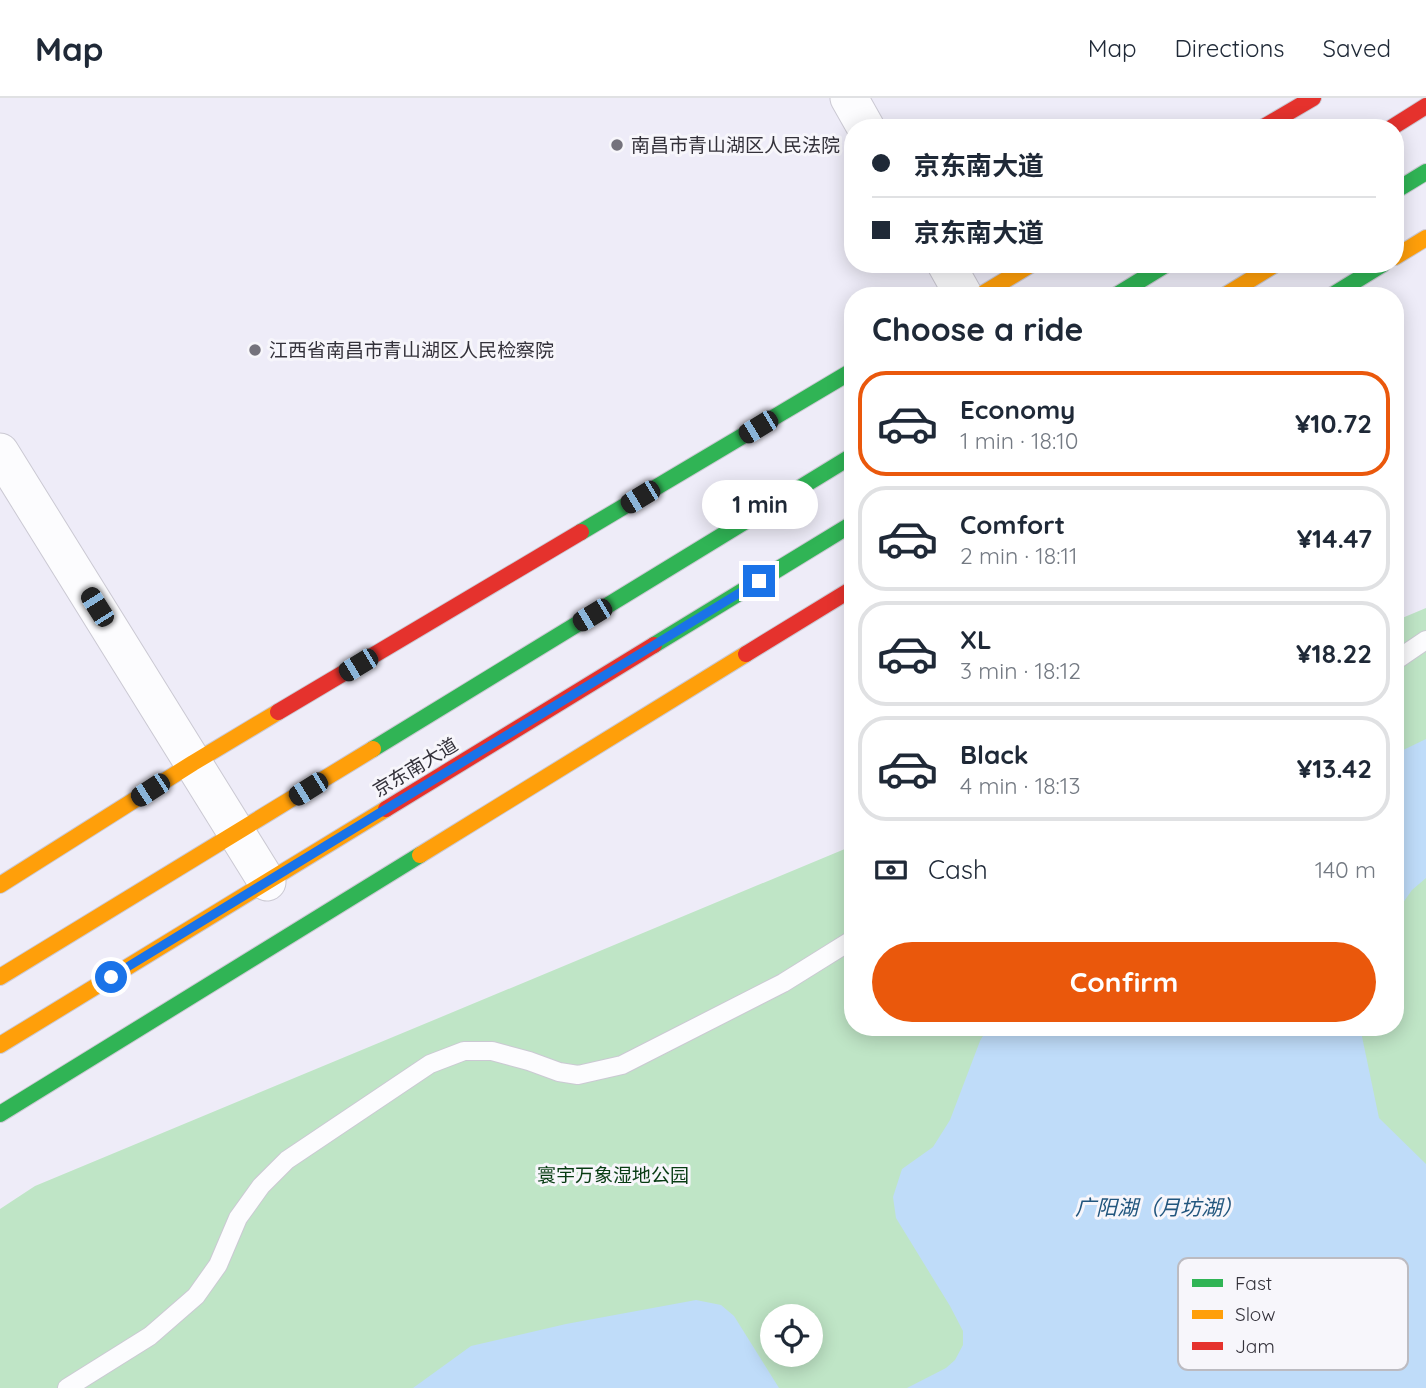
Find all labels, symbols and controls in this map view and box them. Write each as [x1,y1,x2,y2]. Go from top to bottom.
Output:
text: Map [35,28,103,69]
text: Map [1088,33,1137,63]
text: Directions [1175,33,1285,63]
text: Saved [1323,33,1391,63]
place label: 南昌市青山湖区人民法院 [631,133,840,157]
marker: 南昌市青山湖区人民法院 [609,137,625,153]
text: 京东南大道 [914,149,1044,182]
text: 京东南大道 [914,216,1044,249]
text: Choose a ride [872,309,1084,349]
place label: 江西省南昌市青山湖区人民检察院 [269,338,554,362]
marker: 江西省南昌市青山湖区人民检察院 [247,342,263,358]
icon: car [876,392,939,455]
text: Economy [960,393,1075,426]
car [735,407,782,447]
text: ¥10.72 [1295,407,1372,440]
text: 1 min · 18:10 [960,426,1078,455]
car [617,477,664,517]
callout: 1 min [701,480,817,528]
text: 1 min [732,490,788,519]
icon: car [876,507,939,570]
text: Comfort [960,508,1065,541]
text: ¥14.47 [1297,522,1372,555]
text: 2 min · 18:11 [960,541,1078,570]
route end [743,565,775,597]
car [77,584,118,630]
car [569,595,616,635]
icon: car [876,622,939,685]
text: XL [960,623,992,656]
text: ¥18.22 [1296,637,1372,670]
car [335,645,382,685]
text: 3 min · 18:12 [960,656,1081,685]
street label: 京东南大道 [368,732,462,802]
icon: car [876,737,939,800]
text: Black [960,738,1029,771]
text: ¥13.42 [1297,752,1372,785]
car [285,769,332,809]
car [127,770,174,810]
text: 4 min · 18:13 [960,771,1080,800]
icon: cash [872,851,910,889]
text: Cash [928,853,988,886]
text: 140 m [1315,855,1376,884]
button: Confirm [872,942,1376,1022]
route start [95,961,127,993]
park label: 寰宇万象湿地公园 [537,1163,689,1187]
water label: 广阳湖（月坊湖） [1075,1194,1243,1220]
legend [1178,1258,1408,1370]
text: Fast [1235,1271,1272,1295]
text: Slow [1235,1302,1276,1326]
map controls [760,1304,823,1367]
button: locate [760,1304,823,1367]
text: Jam [1235,1334,1275,1358]

